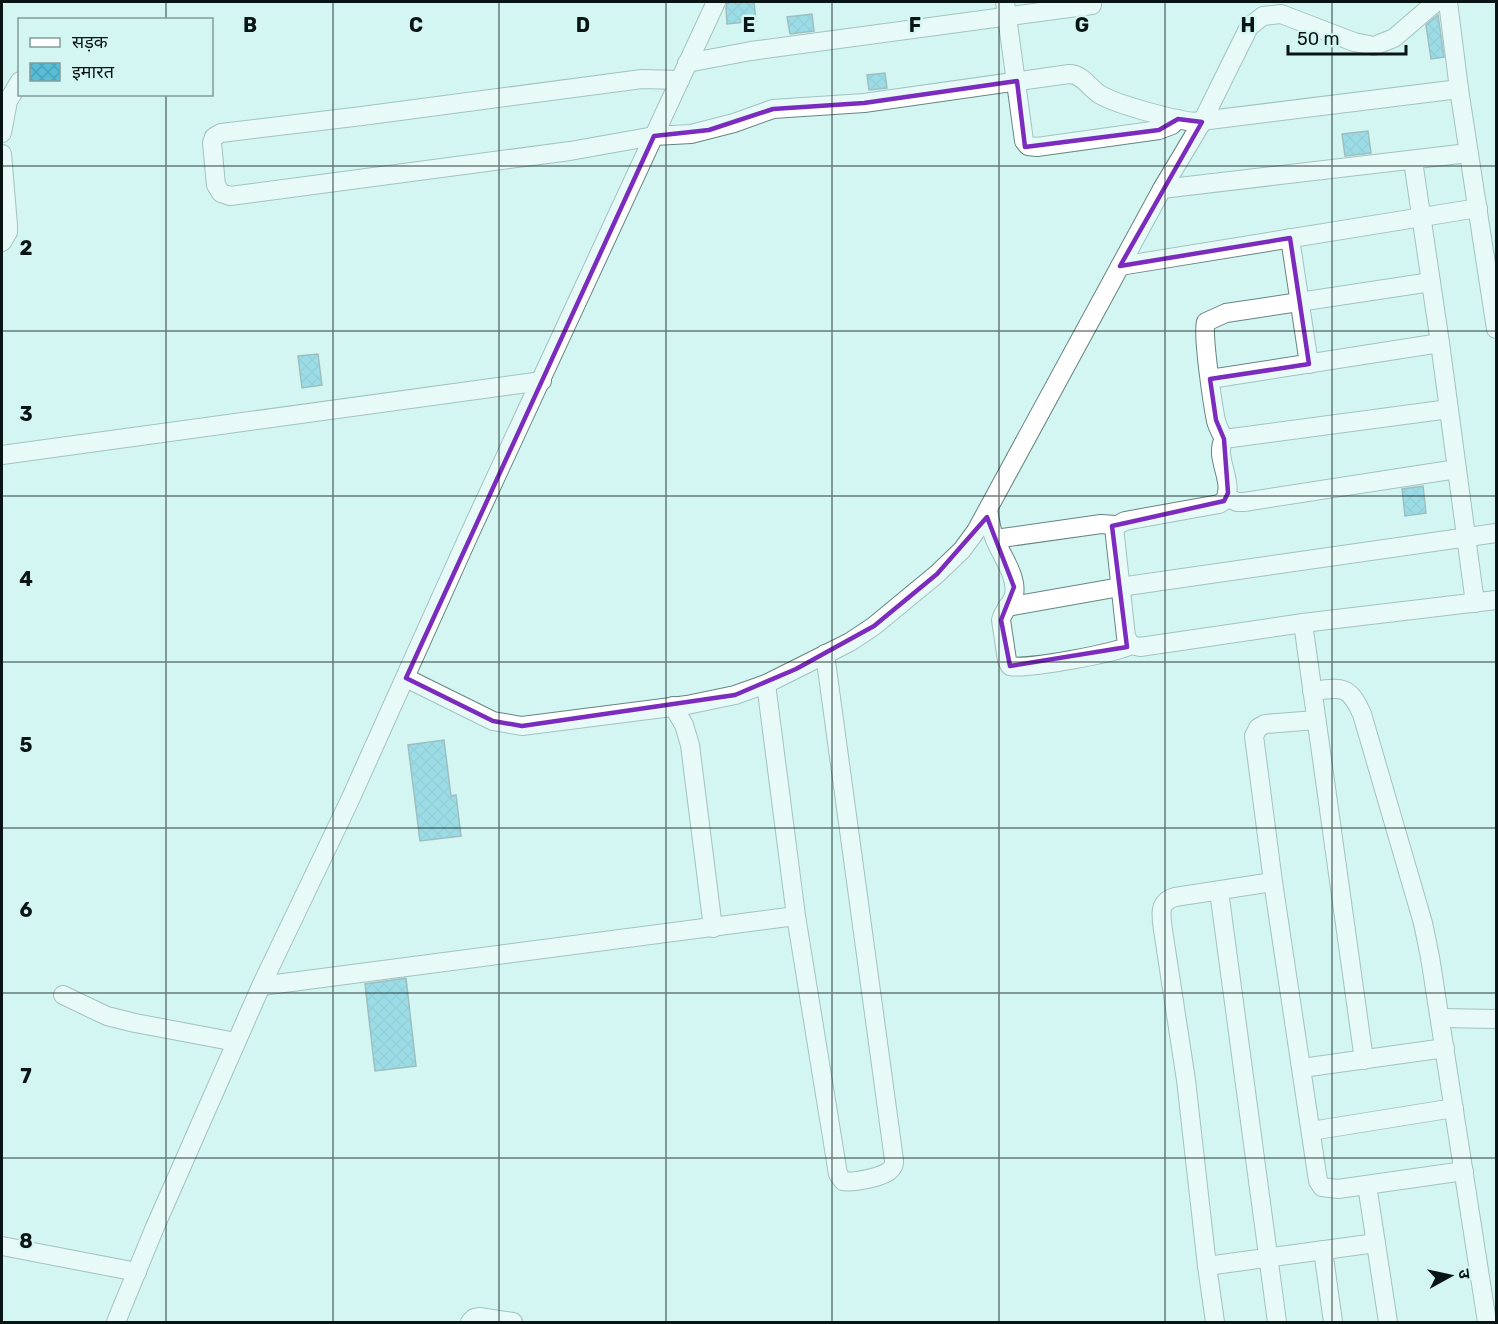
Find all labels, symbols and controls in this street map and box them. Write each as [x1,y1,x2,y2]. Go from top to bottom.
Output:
text: B [243,13,257,37]
text: C [409,13,423,37]
text: D [576,13,590,37]
text: E [743,13,755,37]
text: F [909,13,921,37]
text: G [1075,13,1089,37]
text: H [1241,13,1255,37]
legend [18,18,213,96]
scale bar [1288,18,1406,56]
text: 50 m [1297,28,1340,50]
text: सड़क [72,31,109,53]
text: इमारत [72,61,115,83]
text: 2 [20,236,33,260]
text: 3 [19,402,33,426]
text: 4 [19,567,33,591]
text: 5 [20,733,33,757]
text: 6 [19,898,33,922]
text: 7 [20,1064,32,1088]
text: 8 [19,1229,33,1253]
north arrow [1420,1246,1480,1306]
text: उ [1454,1268,1475,1281]

